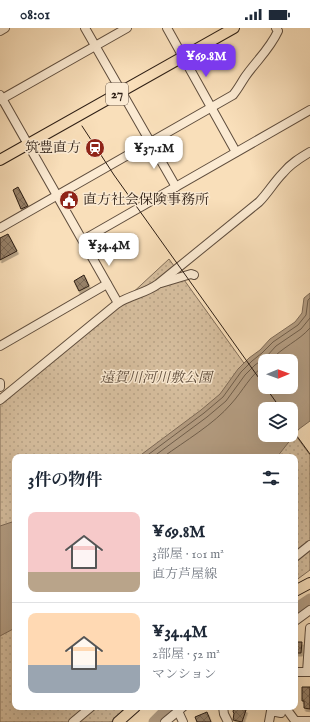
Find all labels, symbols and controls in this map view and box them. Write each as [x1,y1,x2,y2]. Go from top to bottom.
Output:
text: 08:01 [20,5,50,24]
pin: ¥69.8M [173,44,239,78]
text: ¥69.8M [186,48,226,65]
road number: 27 [106,83,128,105]
pin: ¥37.1M [121,136,187,170]
station icon: 筑豊直方 [84,137,106,159]
place label: 筑豊直方 [25,139,81,157]
text: ¥37.1M [134,140,174,157]
public building icon: 直方社会保険事務所 [58,189,80,211]
place label: 直方社会保険事務所 [83,191,209,209]
pin: ¥34.4M [76,233,142,267]
text: ¥34.4M [88,237,130,254]
north arrow [258,354,298,394]
map controls [258,354,298,442]
park label: 遠賀川河川敷公園 [100,369,214,387]
button: layers [258,402,298,442]
icon: filters [260,467,282,489]
text: 3件の物件 [28,470,102,491]
text: ¥69.8M [152,522,205,543]
icon: home [60,528,108,576]
text: 3部屋 · 101 m² [152,546,224,563]
text: 直方芦屋線 [152,566,217,583]
text: ¥34.4M [152,622,208,643]
icon: home [60,629,108,677]
text: 2部屋 · 52 m² [152,646,220,663]
text: マンション [152,666,216,683]

